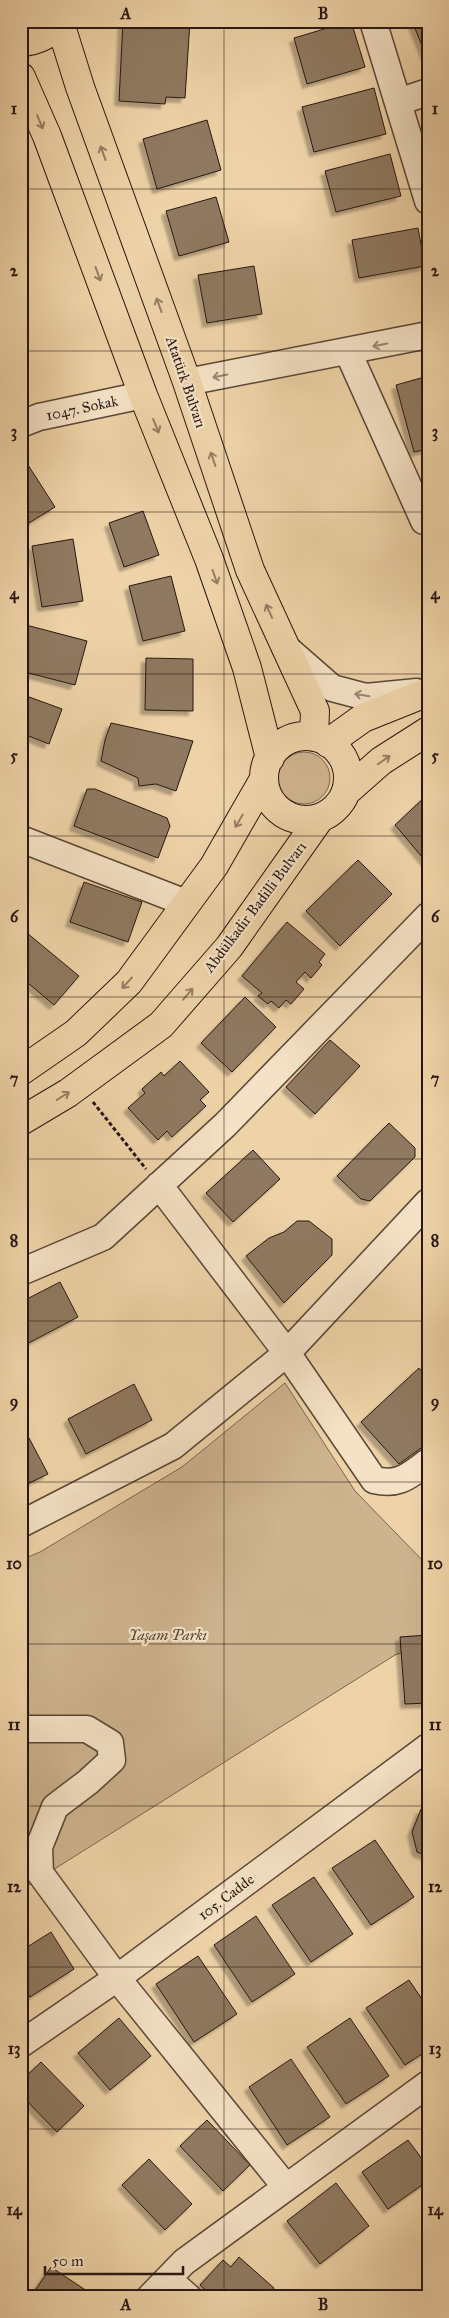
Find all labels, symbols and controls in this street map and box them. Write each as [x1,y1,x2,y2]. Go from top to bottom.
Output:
text: A [120,4,132,23]
text: B [318,4,328,23]
text: 1 [11,99,18,118]
text: 1 [432,99,439,118]
one-way arrow [36,114,46,129]
one-way arrow [98,146,107,161]
text: 2 [10,261,19,280]
text: 2 [431,261,440,280]
one-way arrow [94,266,103,281]
one-way arrow [154,298,163,314]
street label: Atatürk Bulvarı [162,333,210,430]
one-way arrow [372,341,388,350]
one-way arrow [213,372,229,381]
street label: 1047. Sokak [44,392,120,424]
one-way arrow [151,418,161,433]
text: 3 [11,422,17,442]
text: 3 [432,422,438,442]
one-way arrow [208,451,217,467]
one-way arrow [211,569,220,584]
text: 4 [10,584,20,604]
text: 4 [431,584,441,604]
one-way arrow [264,604,273,619]
one-way arrow [354,690,370,700]
text: 5 [10,746,18,765]
text: 5 [431,746,439,765]
one-way arrow [377,755,391,765]
one-way arrow [234,813,244,828]
street label: Abdülkadir Badilli Bulvarı [199,838,310,977]
text: 6 [10,907,19,926]
text: 6 [431,907,440,926]
one-way arrow [121,976,133,989]
one-way arrow [183,987,194,1000]
text: 7 [10,1069,19,1088]
text: 7 [431,1069,440,1088]
one-way arrow [56,1090,70,1101]
text: 8 [10,1231,18,1250]
text: 8 [431,1231,439,1250]
text: 9 [10,1392,18,1412]
text: 9 [431,1392,439,1412]
text: 10 [6,1554,22,1573]
text: 10 [427,1554,443,1573]
park label: Yaşam Parkı [129,1626,208,1644]
text: 11 [8,1715,21,1734]
text: 11 [429,1715,442,1734]
street label: 105. Cadde [194,1870,258,1924]
text: 12 [7,1877,22,1896]
text: 12 [428,1877,443,1896]
text: 13 [8,2039,20,2059]
text: 13 [429,2039,441,2059]
text: 14 [6,2200,23,2220]
text: 14 [427,2200,444,2220]
scale bar [45,2243,182,2275]
text: 50 m [52,2252,84,2270]
text: A [120,2295,132,2314]
text: B [318,2295,328,2314]

